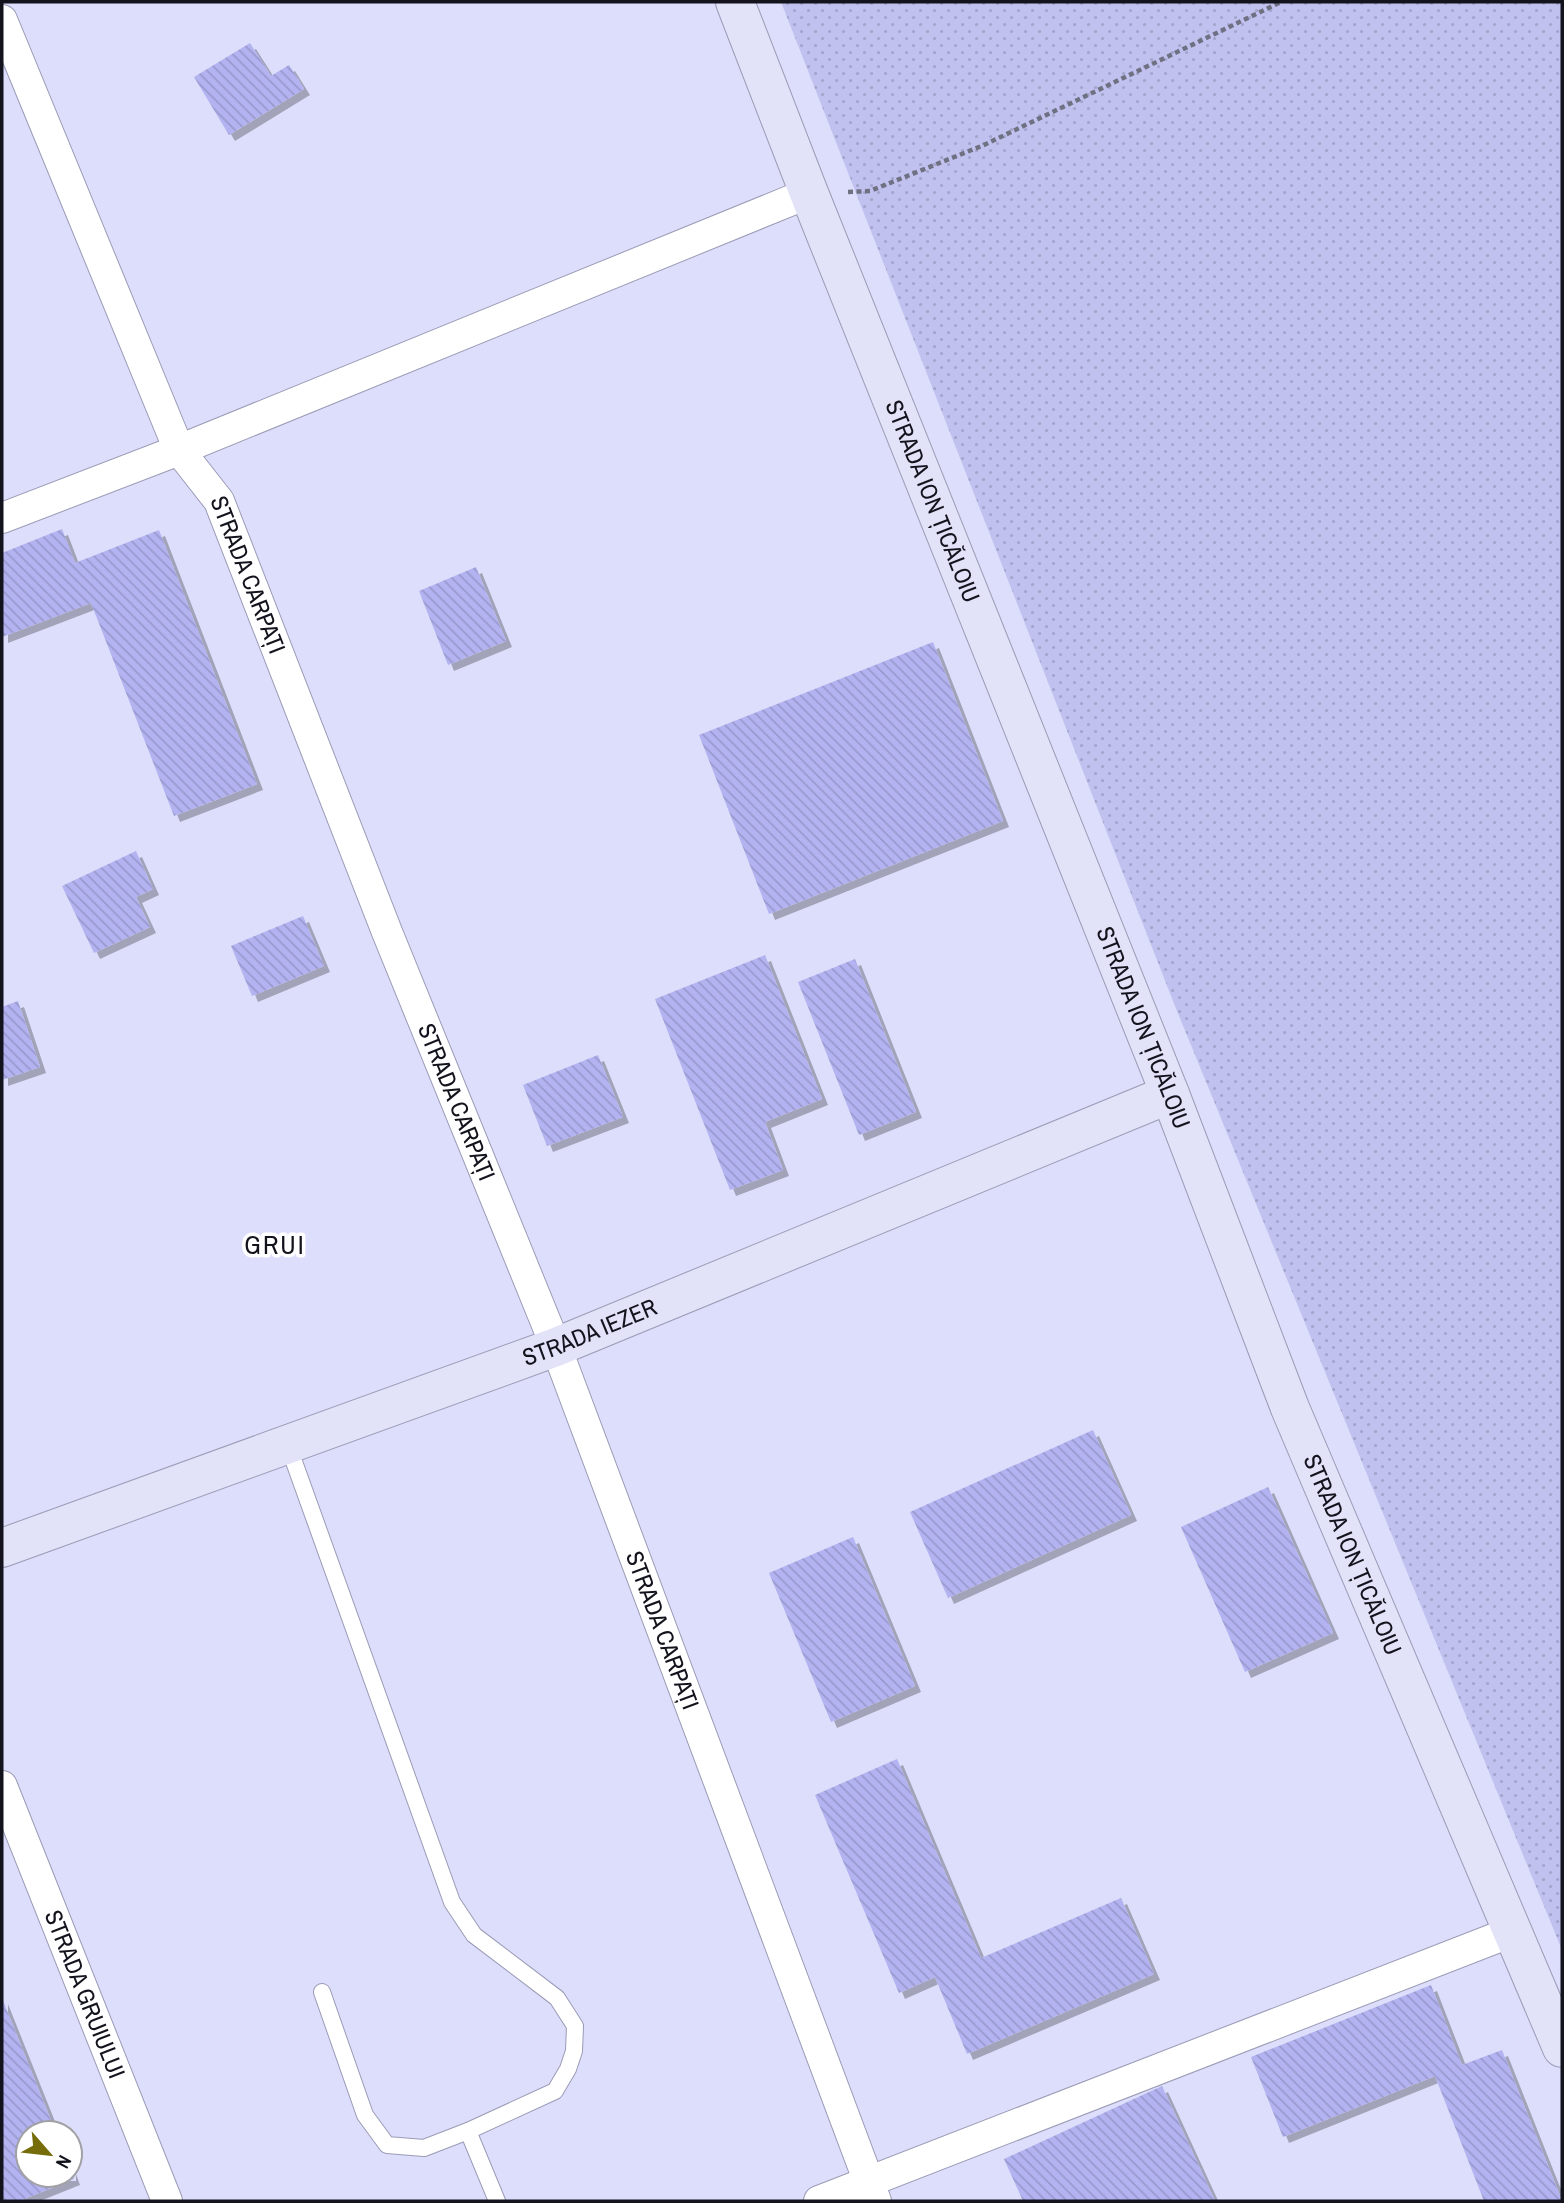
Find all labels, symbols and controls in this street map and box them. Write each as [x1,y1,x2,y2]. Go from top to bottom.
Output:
street label: STRADA ION ȚICĂLOIU [879,395,988,607]
street label: STRADA CARPAȚI [203,491,294,658]
street label: STRADA ION ȚICĂLOIU [1089,921,1199,1133]
street label: STRADA CARPAȚI [411,1018,503,1185]
district label: GRUI [244,1227,306,1262]
street label: STRADA IEZER [518,1290,661,1373]
street label: STRADA ION ȚICĂLOIU [1296,1449,1410,1660]
street label: STRADA CARPAȚI [619,1546,707,1714]
street label: STRADA GRUIULUI [38,1905,134,2083]
north arrow [14,2119,84,2189]
text: N [50,2151,78,2173]

